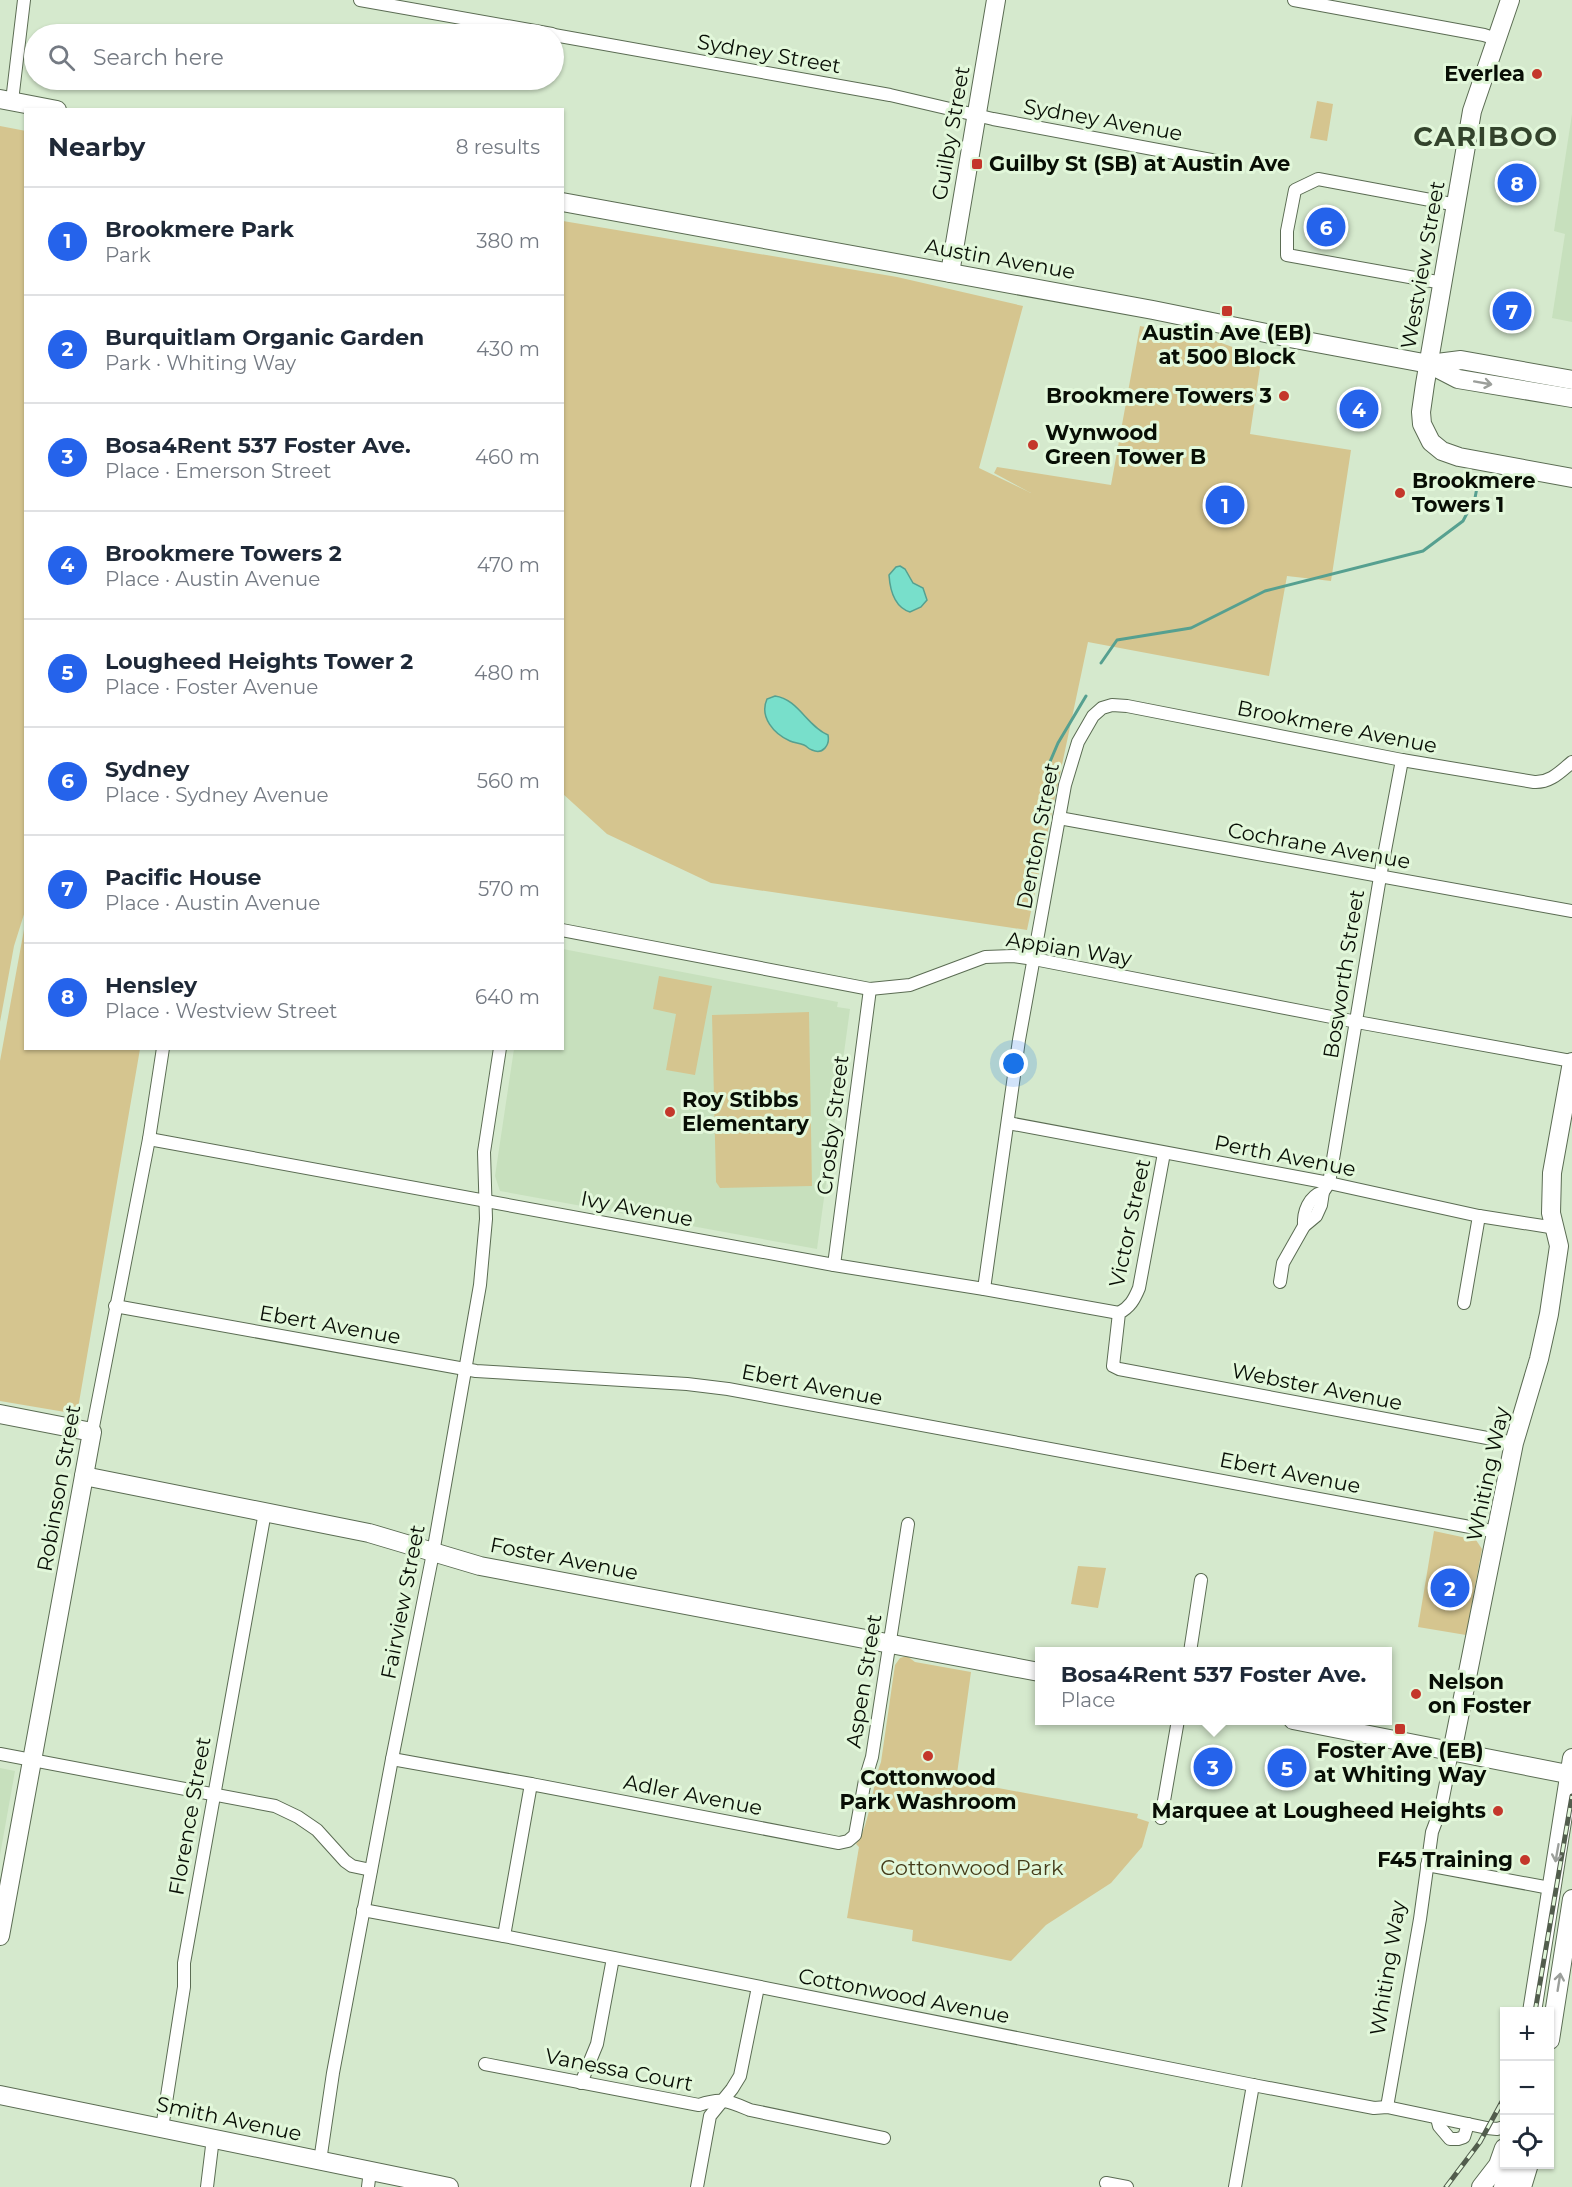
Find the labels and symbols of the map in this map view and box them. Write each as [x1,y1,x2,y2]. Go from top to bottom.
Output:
street label: Sydney Street [695,29,843,78]
place label: Everlea [1444,61,1525,86]
street label: Guilby Street [926,64,975,202]
marker: Everlea [1530,67,1544,81]
street label: Sydney Avenue [1022,93,1185,146]
district label: CARIBOO [1413,120,1559,153]
place label: Guilby St (SB) at Austin Ave [989,151,1290,176]
marker: Guilby St (SB) at Austin Ave [970,157,984,171]
pin: 8 [1498,160,1537,206]
street label: Westview Street [1395,179,1450,351]
pin: 6 [1306,204,1346,250]
street label: Austin Avenue [923,233,1077,284]
pin: 7 [1492,288,1532,334]
marker: Austin Ave (EB) at 500 Block [1220,304,1234,318]
place label: Austin Ave (EB) at 500 Block [1141,320,1312,369]
one-way arrow [1473,378,1493,389]
place label: Brookmere Towers 3 [1046,383,1272,408]
pin: 4 [1340,386,1378,432]
marker: Brookmere Towers 3 [1277,389,1291,403]
place label: Wynwood Green Tower B [1045,420,1206,469]
marker: Wynwood Green Tower B [1026,438,1040,452]
place label: Brookmere Towers 1 [1412,468,1536,517]
pin: 1 [1206,482,1244,528]
marker: Brookmere Towers 1 [1393,486,1407,500]
street label: Brookmere Avenue [1235,695,1439,758]
street label: Denton Street [1011,761,1064,911]
street label: Cochrane Avenue [1226,817,1412,874]
street label: Bosworth Street [1318,888,1369,1060]
street label: Appian Way [1004,926,1134,971]
your location [999,1049,1028,1078]
street label: Crosby Street [812,1054,853,1196]
place label: Roy Stibbs Elementary [682,1087,809,1136]
marker: Roy Stibbs Elementary [663,1105,677,1119]
street label: Perth Avenue [1212,1130,1358,1181]
street label: Victor Street [1104,1156,1155,1289]
street label: Ivy Avenue [579,1185,695,1232]
street label: Ebert Avenue [258,1300,403,1349]
street label: Webster Avenue [1230,1358,1405,1415]
street label: Ebert Avenue [740,1359,885,1410]
street label: Robinson Street [32,1403,85,1573]
street label: Whiting Way [1461,1404,1514,1543]
street label: Ebert Avenue [1218,1447,1363,1498]
street label: Fairview Street [375,1523,430,1681]
street label: Foster Avenue [488,1532,640,1585]
pin: 2 [1430,1566,1470,1610]
street label: Aspen Street [841,1612,886,1750]
place label: Nelson on Foster [1428,1669,1531,1718]
marker: Nelson on Foster [1409,1687,1423,1701]
marker: Foster Ave (EB) at Whiting Way [1393,1722,1407,1736]
street label: Florence Street [163,1735,216,1897]
place label: Foster Ave (EB) at Whiting Way [1314,1738,1487,1787]
pin: 3 [1194,1744,1232,1790]
pin: 5 [1268,1746,1306,1790]
marker: Cottonwood Park Washroom [921,1749,935,1763]
place label: Cottonwood Park Washroom [840,1765,1016,1814]
street label: Adler Avenue [622,1769,765,1820]
place label: Marquee at Lougheed Heights [1152,1798,1486,1823]
marker: Marquee at Lougheed Heights [1491,1804,1505,1818]
one-way arrow [1551,1843,1562,1862]
place label: F45 Training [1377,1847,1513,1872]
marker: F45 Training [1518,1853,1532,1867]
park label: Cottonwood Park [880,1855,1064,1880]
street label: Whiting Way [1364,1898,1411,2037]
street label: Cottonwood Avenue [796,1963,1012,2028]
one-way arrow [1553,1973,1564,1992]
street label: Vanessa Court [543,2043,695,2096]
street label: Smith Avenue [154,2091,304,2146]

